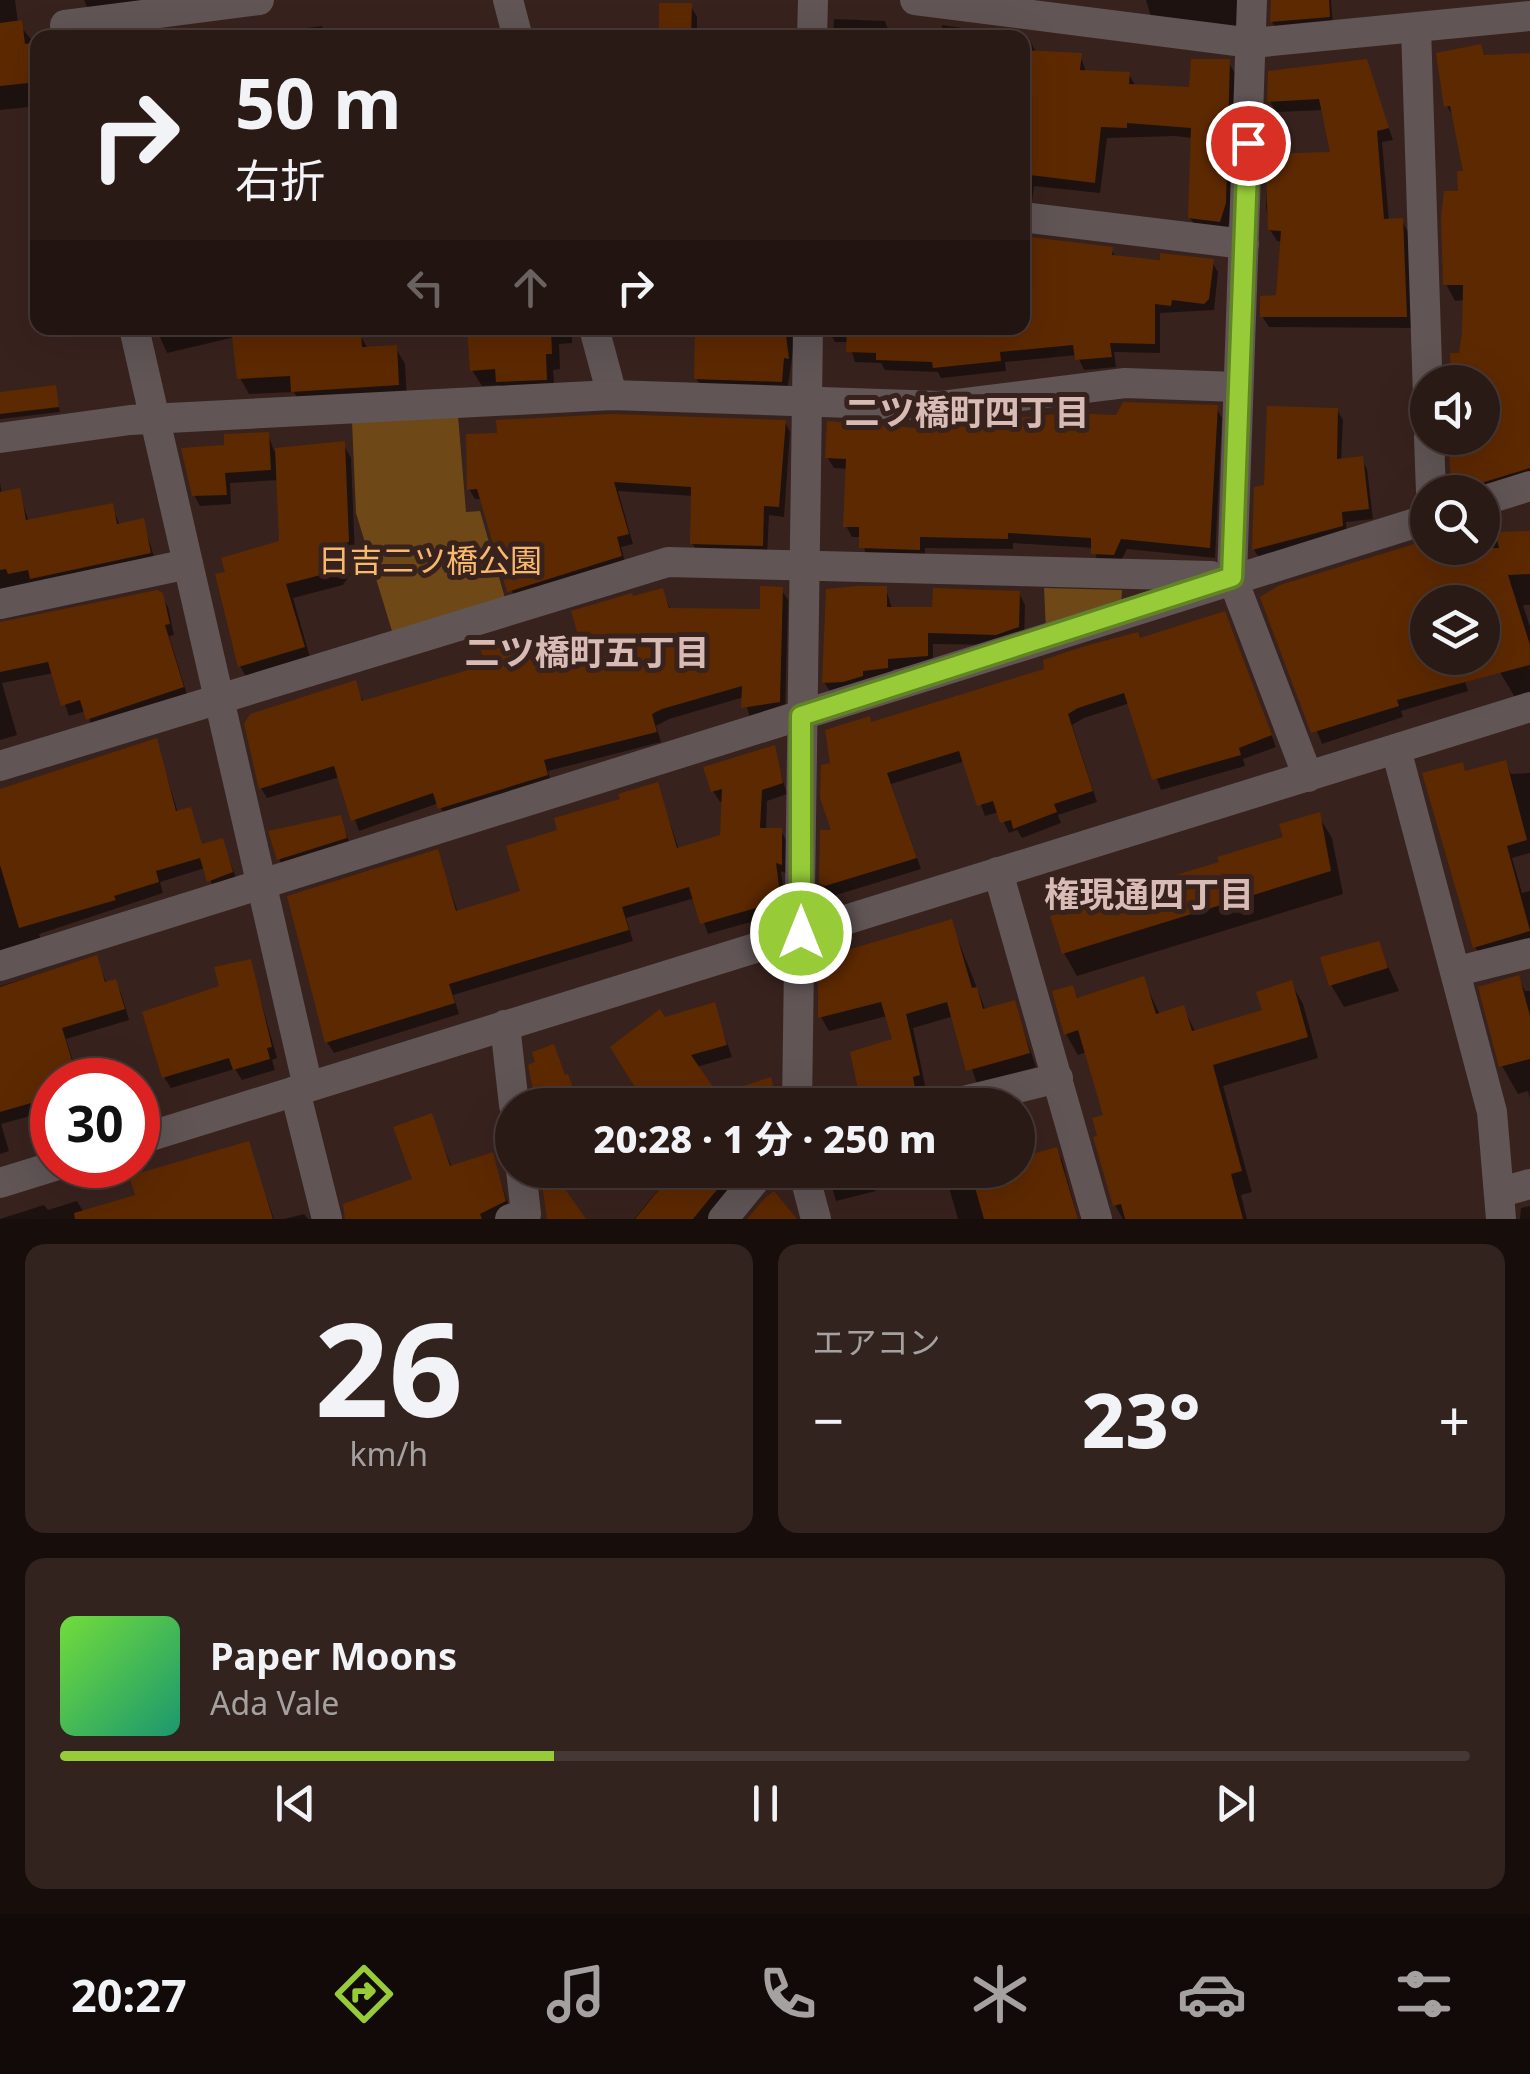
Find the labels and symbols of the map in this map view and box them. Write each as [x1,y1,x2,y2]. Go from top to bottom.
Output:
pin [1206,101,1291,186]
district label: 二ツ橋町四丁目 [844,388,1090,435]
park label: 日吉二ツ橋公園 [318,538,542,581]
district label: 二ツ橋町五丁目 [464,628,710,675]
district label: 権現通四丁目 [1044,870,1254,917]
position arrow [749,881,853,985]
speed limit sign: 30 [30,1058,160,1188]

